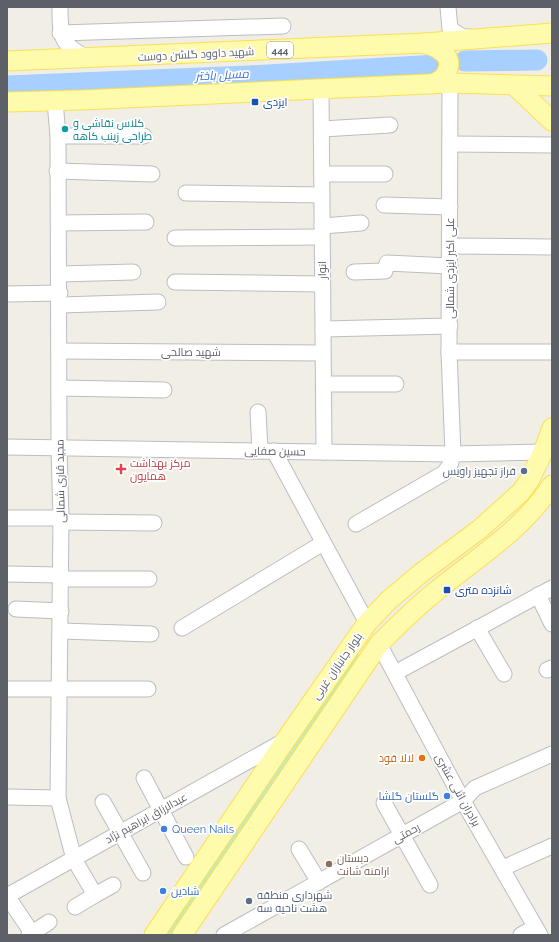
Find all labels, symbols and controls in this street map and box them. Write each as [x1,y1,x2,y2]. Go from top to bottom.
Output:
road number: 444 [267,42,293,58]
street label: شهید داوود گلشن دوست [137,45,255,64]
water label: مسیل باختر [193,67,249,83]
place label: ایزدی [263,96,287,109]
marker: ایزدی [250,97,260,107]
place label: کلاس نقاشی و طراحی زینب کاهه [73,117,152,143]
marker: کلاس نقاشی و طراحی زینب کاهه [60,124,70,134]
street label: علی اکبر ایزدی شمالی [444,217,457,319]
street label: انوار [316,261,329,280]
street label: شهید صالحی [161,346,221,359]
street label: مجید قاری شمالی [53,439,68,523]
street label: حسین صفایی [244,444,306,459]
place label: مرکز بهداشت همایون [130,457,190,483]
marker: مرکز بهداشت همایون [115,463,127,475]
place label: فراز تجهیز راویس [443,465,516,478]
marker: فراز تجهیز راویس [519,466,529,476]
place label: شانزده متری [455,584,512,597]
marker: شانزده متری [442,585,452,595]
street label: بلوار جانبازان غربی [310,630,365,702]
place label: لالا فود [379,752,414,765]
street label: برادران اثنی عشری [432,752,483,829]
marker: لالا فود [417,753,427,763]
place label: گلستان گلشا [379,790,439,803]
street label: عبدالرزاق ابراهیم نژاد [103,791,190,847]
marker: گلستان گلشا [442,791,452,801]
street label: رحمتی [390,821,422,846]
place label: Queen Nails [172,823,234,836]
marker: Queen Nails [159,824,169,834]
place label: دبستان ارامنه شانت [337,852,390,878]
marker: دبستان ارامنه شانت [324,859,334,869]
place label: شادین [171,885,199,898]
marker: شادین [158,886,168,896]
place label: شهرداری منطقه هشت ناحیه سه [257,889,332,915]
marker: شهرداری منطقه هشت ناحیه سه [244,896,254,906]

